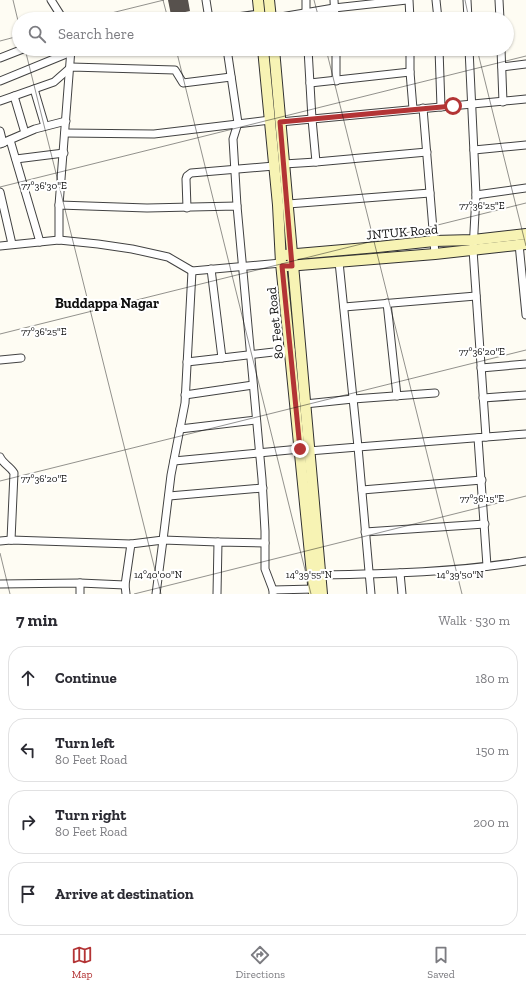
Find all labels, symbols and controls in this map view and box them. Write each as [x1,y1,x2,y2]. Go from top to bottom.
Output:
search box [12,12,514,56]
icon: search [26,23,48,45]
text: Search here [58,25,134,43]
route start [444,97,462,115]
text: 77°36'30"E [21,180,67,192]
text: 77°36'25"E [459,200,505,212]
street label: JNTUK Road [365,221,439,243]
street label: 80 Feet Road [264,286,286,360]
district label: Buddappa Nagar [55,295,159,312]
text: 77°36'25"E [21,326,67,338]
text: 77°36'20"E [459,346,505,358]
route end [291,440,309,458]
text: 77°36'20"E [21,473,67,485]
text: 77°36'15"E [460,493,504,505]
text: 14°40'00"N [134,569,183,581]
text: 14°39'55"N [286,569,333,581]
text: 14°39'50"N [436,569,484,581]
text: 7 min [16,610,58,630]
text: Walk · 530 m [439,613,510,628]
icon: ahead [17,667,39,689]
text: Continue [55,669,117,687]
text: 180 m [475,671,509,686]
text: Turn left [55,734,115,752]
icon: left [17,739,39,761]
text: 150 m [476,743,509,758]
text: 80 Feet Road [55,752,127,767]
text: Turn right [55,806,126,824]
icon: right [17,811,39,833]
text: 200 m [473,815,509,830]
text: 80 Feet Road [55,824,127,839]
icon: arrive [17,883,39,905]
text: Arrive at destination [55,885,194,903]
tab: Map [71,944,93,981]
tab: Directions [235,944,285,981]
tab: Saved [427,944,455,981]

